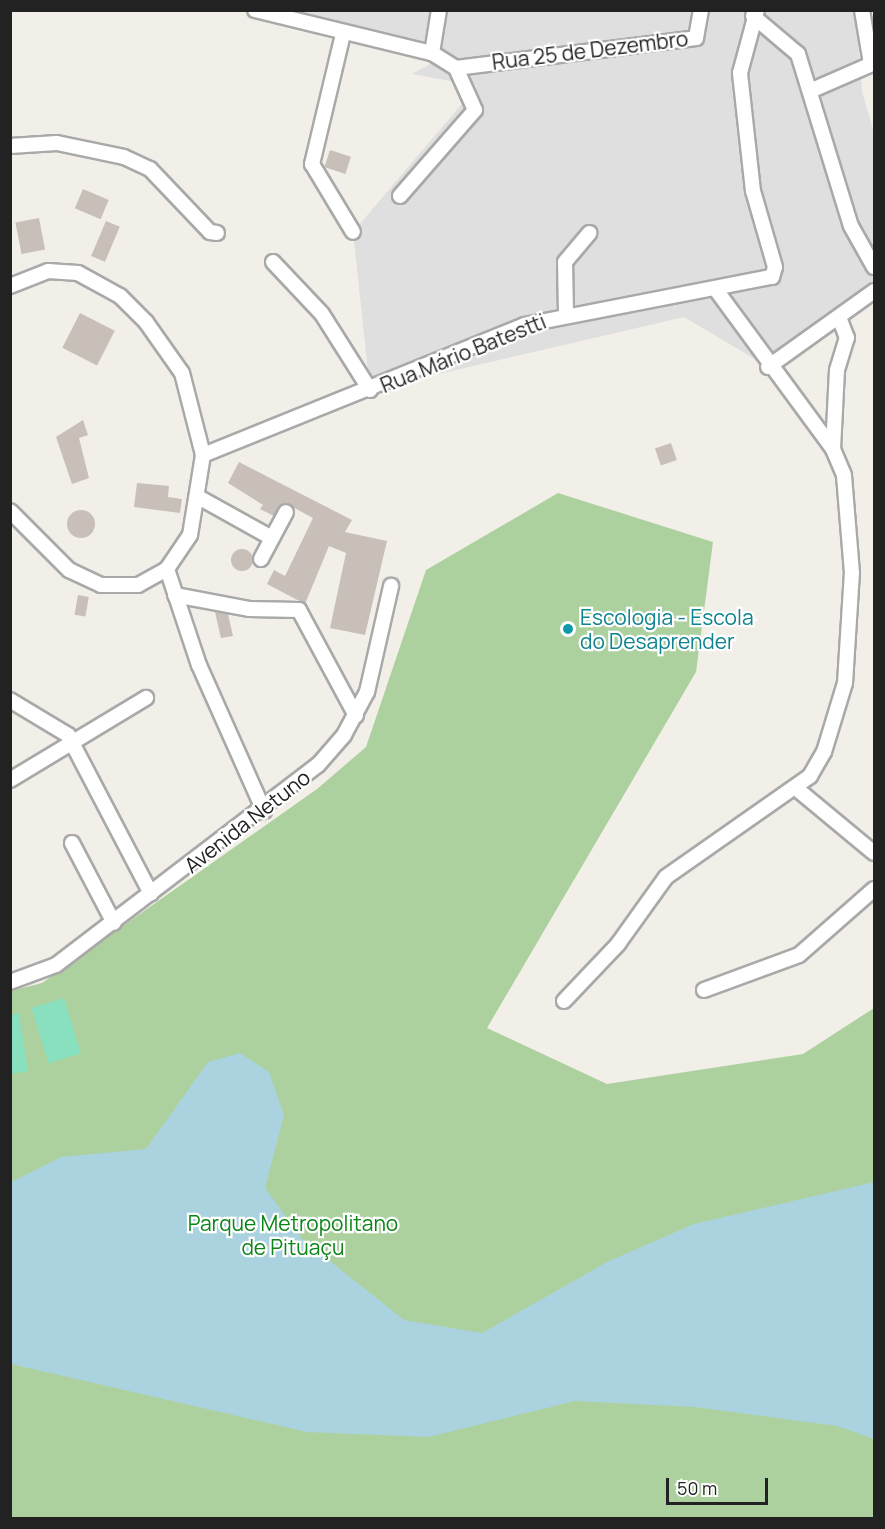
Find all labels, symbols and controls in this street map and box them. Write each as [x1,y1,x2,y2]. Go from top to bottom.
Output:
street label: Rua 25 de Dezembro [490,25,690,75]
street label: Rua Mário Batestti [377,308,549,398]
place label: Escologia - Escola do Desaprender [580,604,754,654]
marker: Escologia - Escola do Desaprender [561,622,575,636]
street label: Avenida Netuno [179,764,315,878]
park label: Parque Metropolitano de Pituaçu [188,1210,398,1260]
scale bar [669,1466,771,1504]
text: 50 m [677,1476,717,1500]

